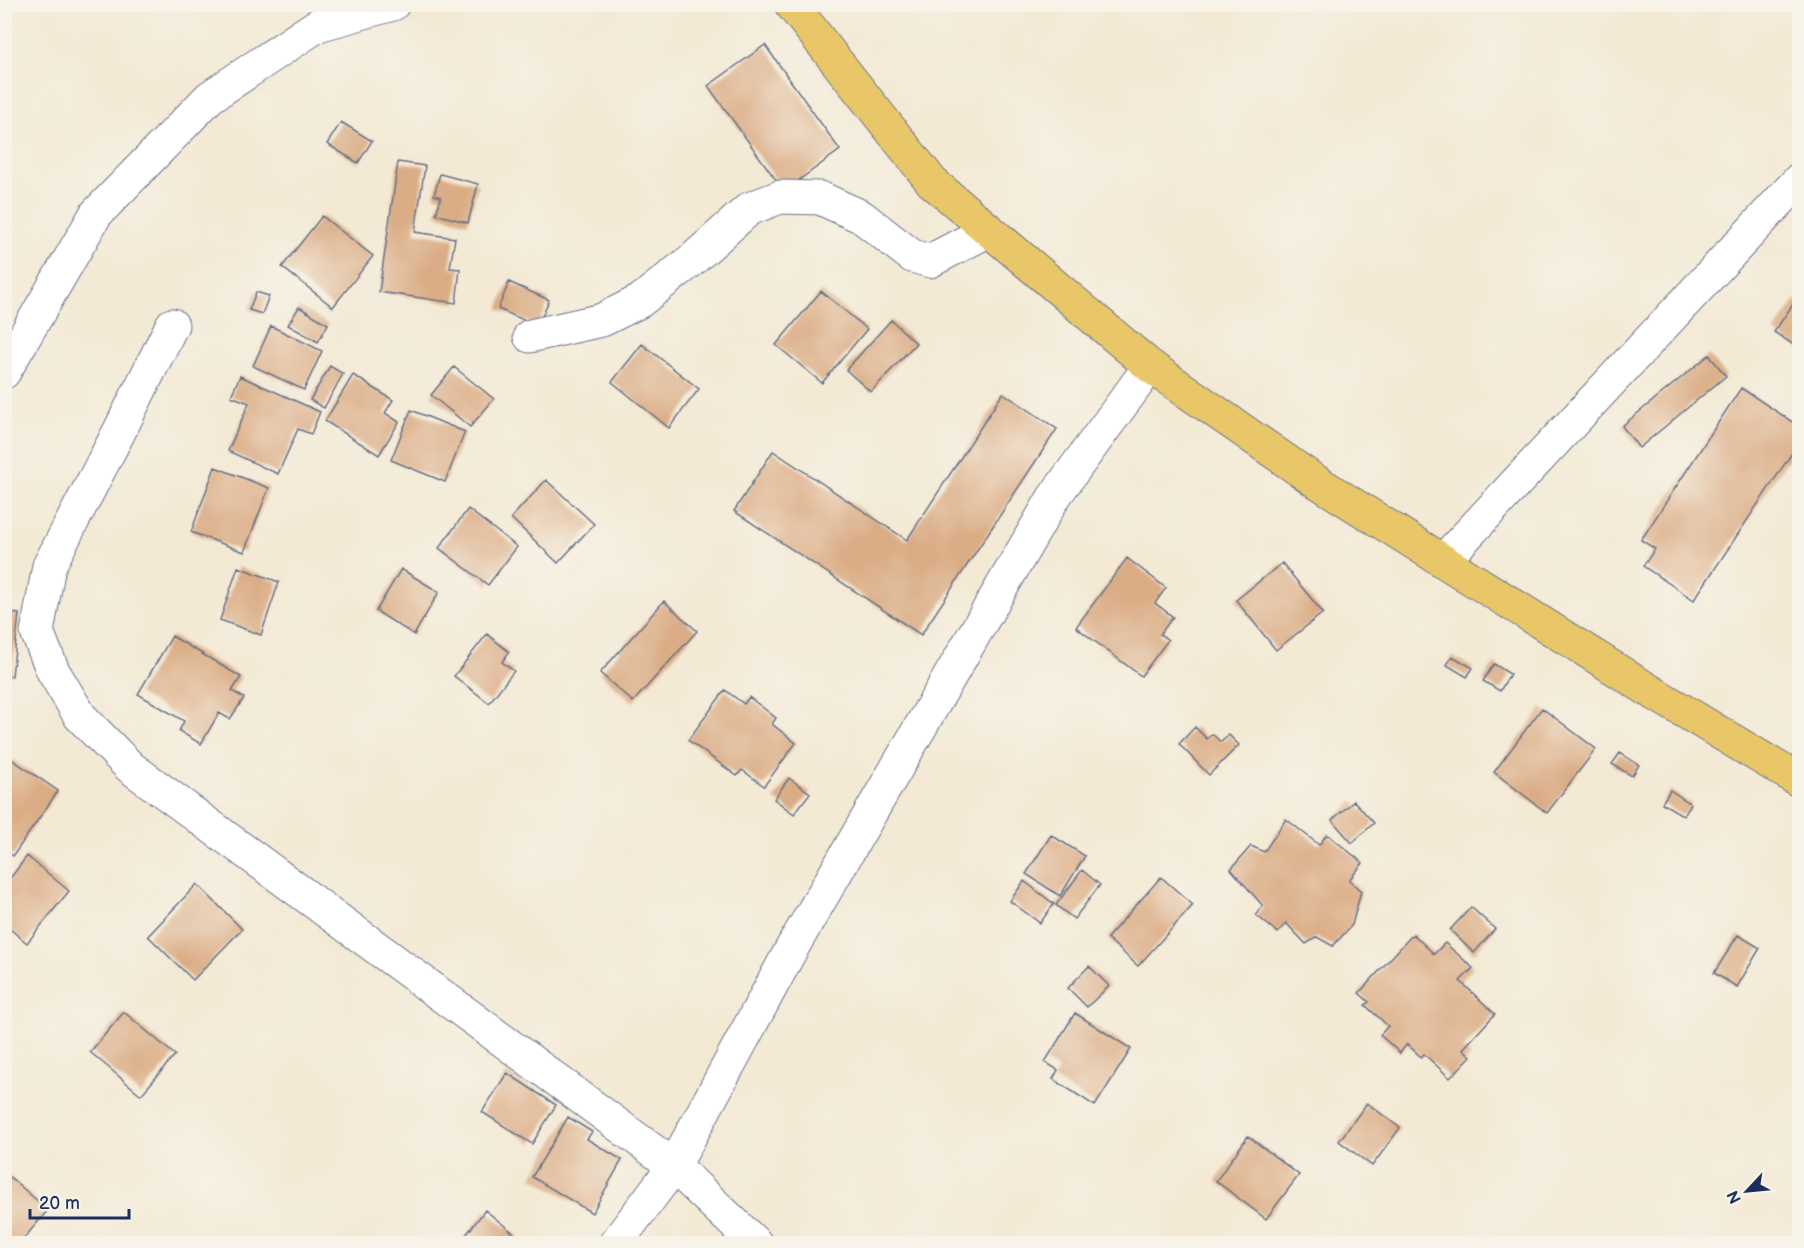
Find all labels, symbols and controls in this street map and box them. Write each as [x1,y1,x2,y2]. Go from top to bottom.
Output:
north arrow [1717,1161,1777,1221]
scale bar [30,1182,129,1220]
text: N [1724,1187,1746,1206]
text: 20 m [39,1193,80,1214]

